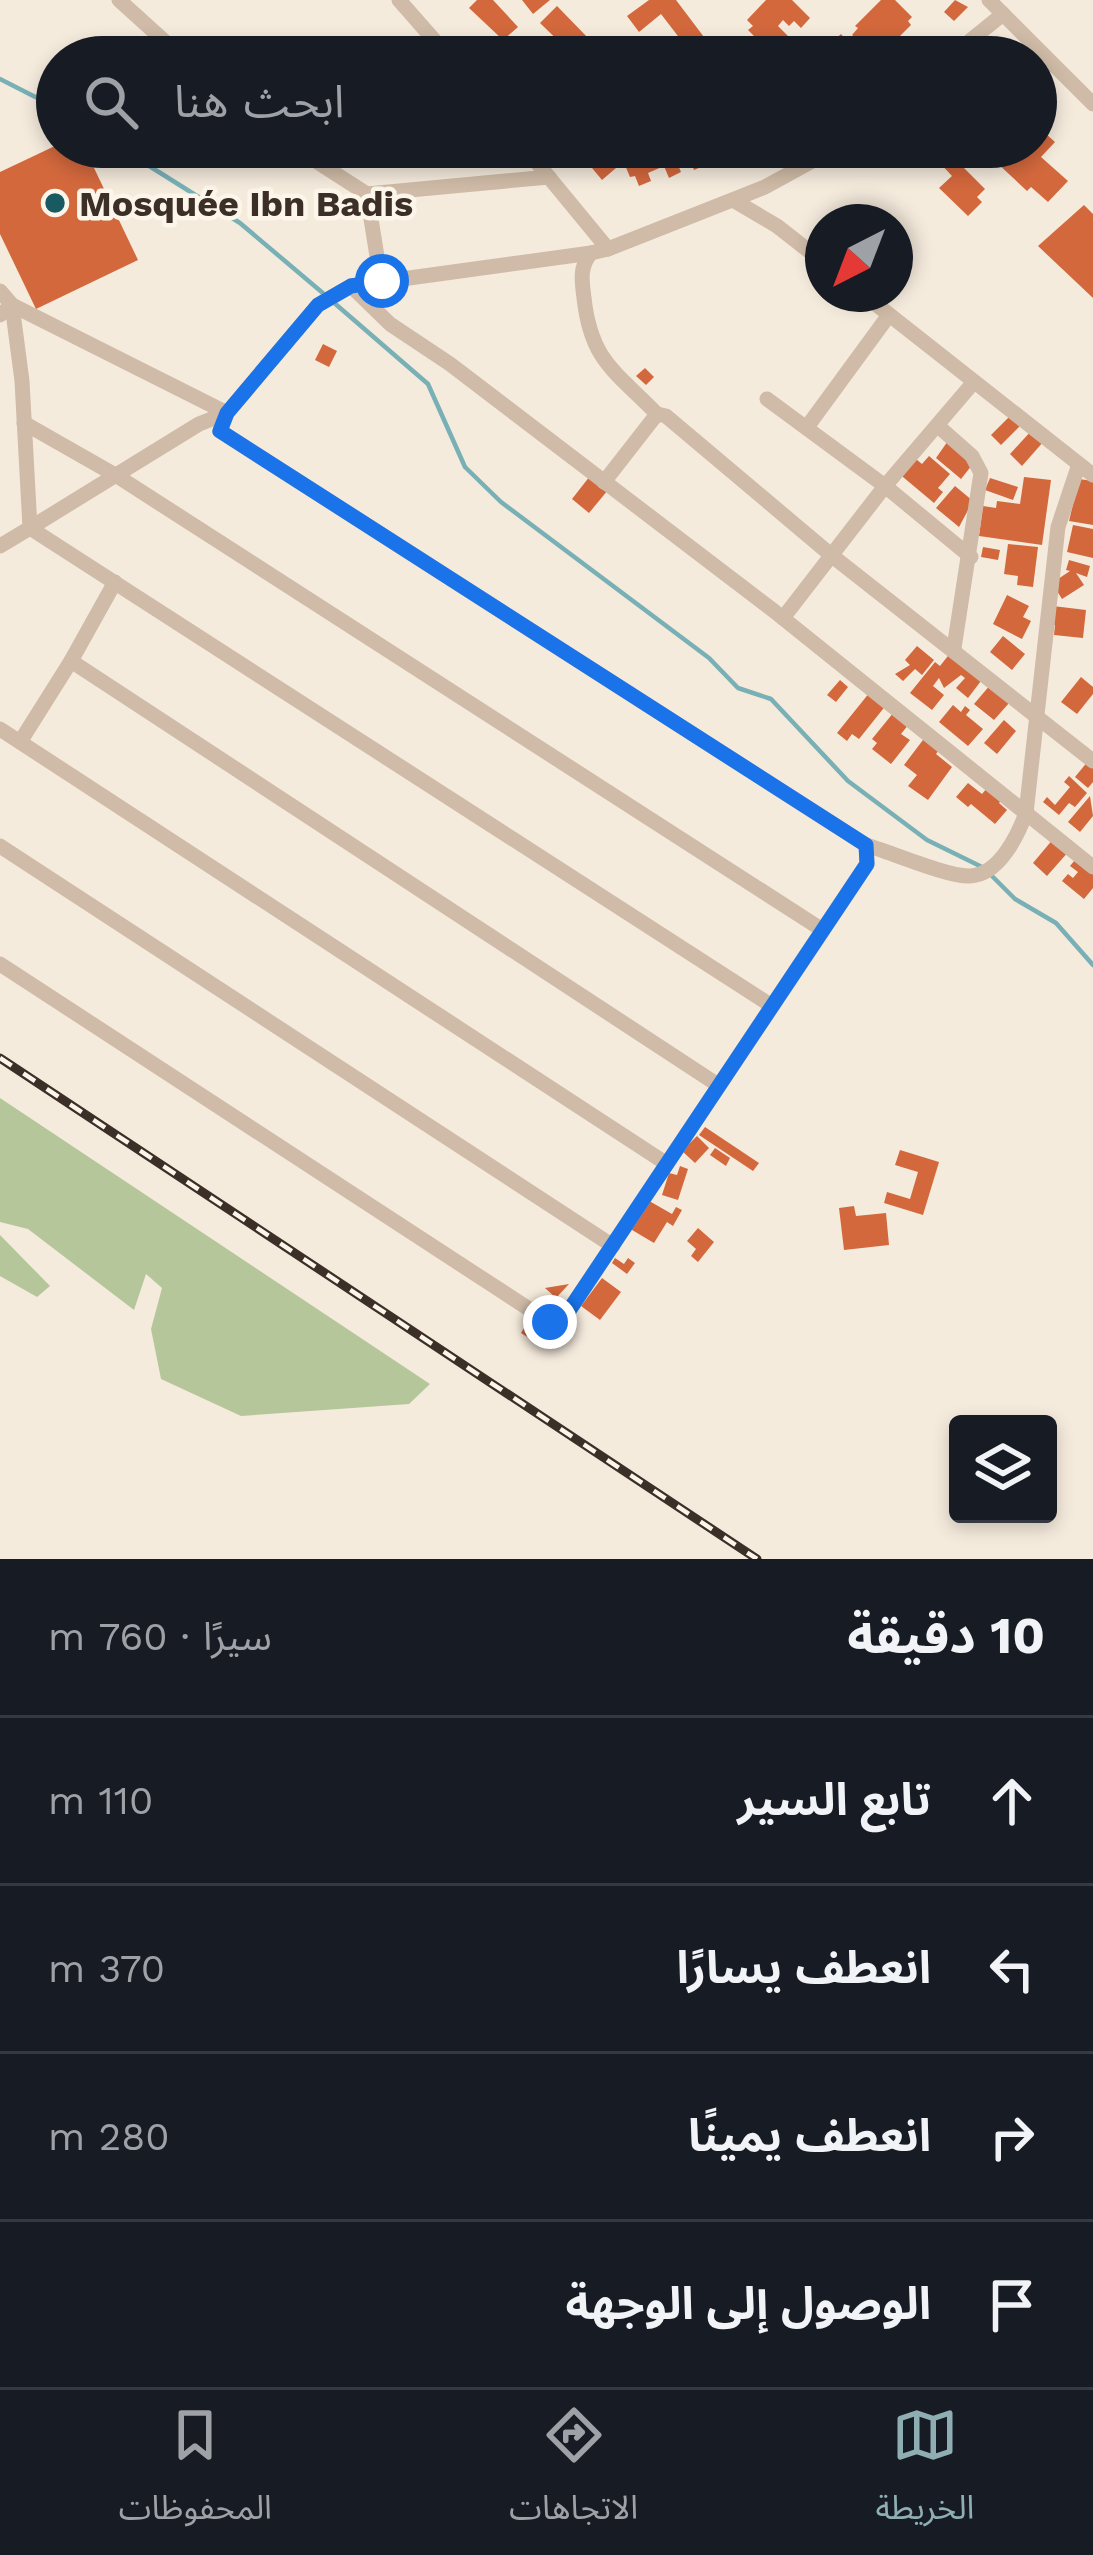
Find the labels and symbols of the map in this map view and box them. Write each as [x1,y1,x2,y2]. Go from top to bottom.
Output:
place label: Mosquée Ibn Badis [79,183,413,225]
marker: Mosquée Ibn Badis [42,190,68,216]
north arrow [805,204,913,312]
route start [355,254,409,308]
route end [523,1295,577,1349]

